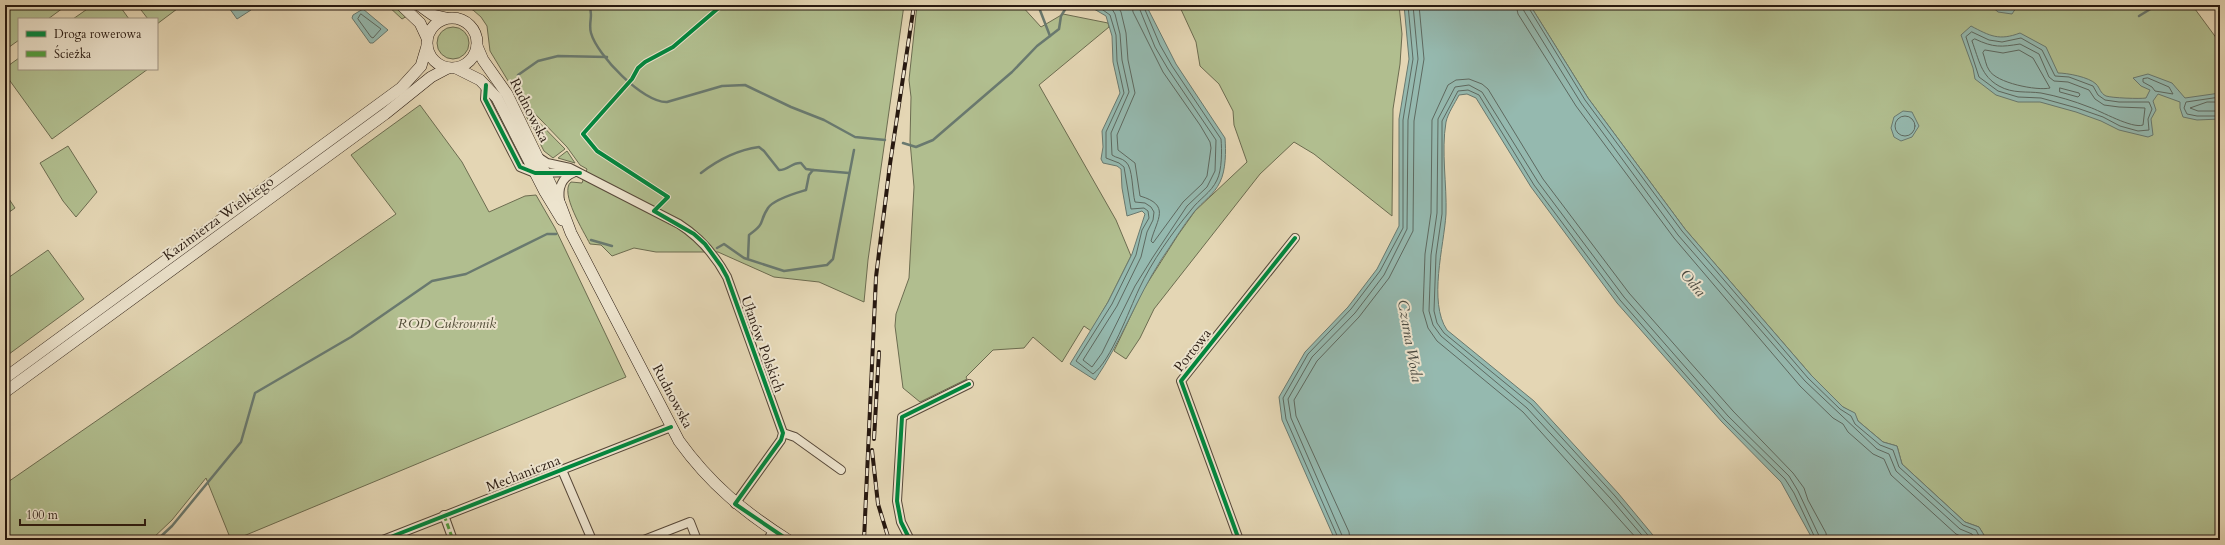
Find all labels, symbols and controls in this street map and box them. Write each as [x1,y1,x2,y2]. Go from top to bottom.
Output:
legend [18,18,158,70]
text: Droga rowerowa [54,26,142,42]
text: Ścieżka [54,45,92,62]
street label: Rudnowska [505,75,554,146]
street label: Kazimierza Wielkiego [159,172,278,265]
water label: Odra [1676,265,1711,301]
street label: Ułanów Polskich [736,293,789,395]
water label: Czarna Woda [1393,298,1427,384]
park label: ROD Cukrownik [398,314,496,333]
street label: Portowa [1169,325,1215,376]
street label: Rudnowska [648,361,697,432]
street label: Mechaniczna [483,451,563,496]
scale bar [20,501,145,527]
text: 100 m [26,507,59,523]

